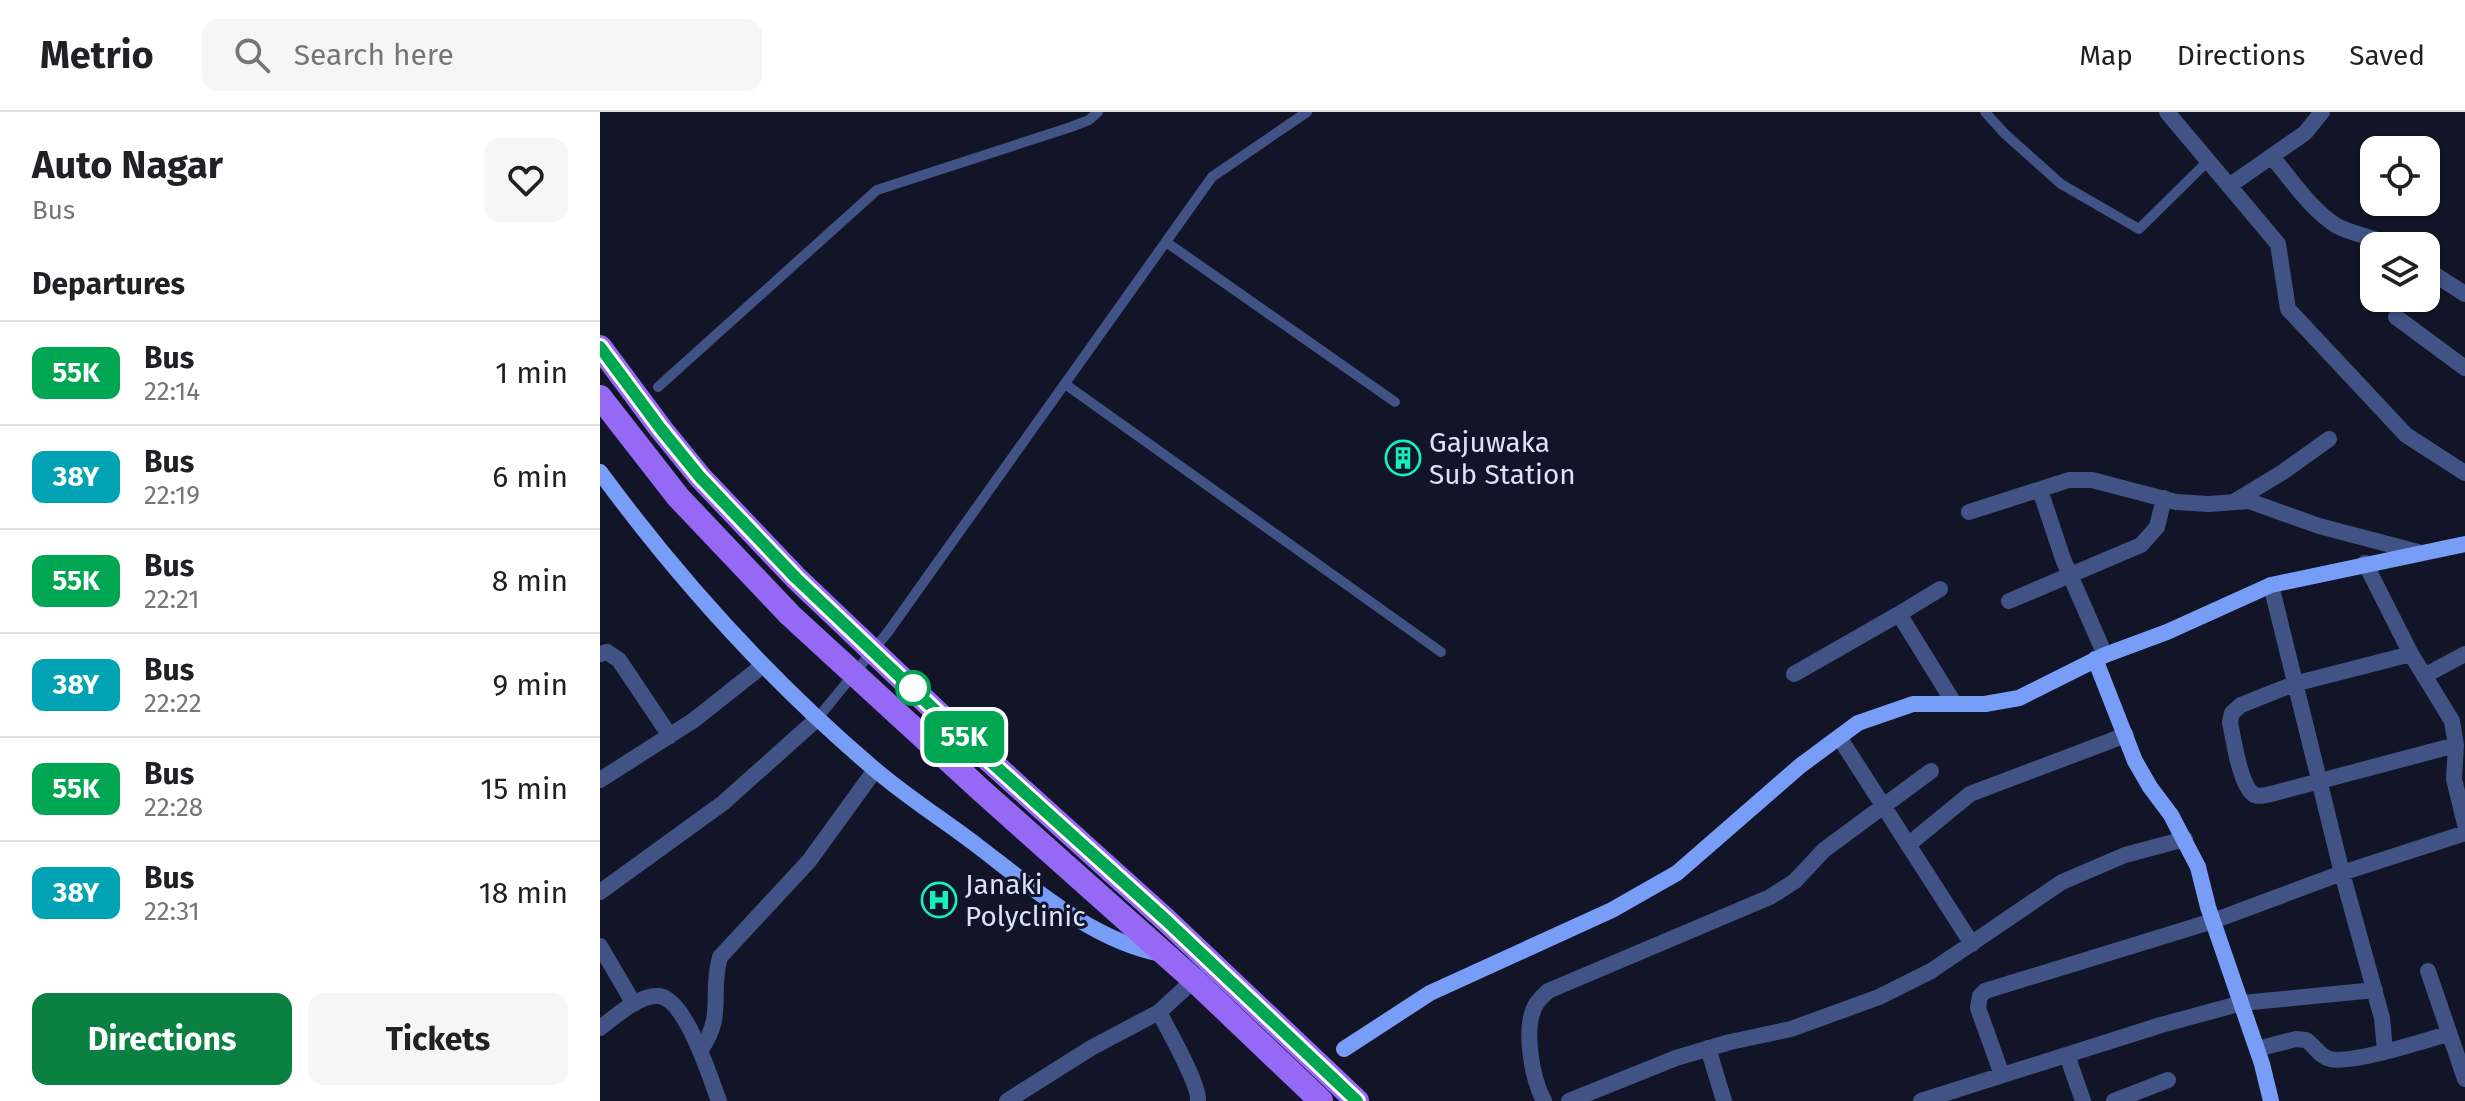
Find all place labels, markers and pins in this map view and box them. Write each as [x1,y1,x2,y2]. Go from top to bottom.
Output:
place label: Gajuwaka Sub Station [1429,426,1576,491]
building icon: Gajuwaka Sub Station [1384,439,1422,477]
unlabelled marker [896,671,930,705]
place label: Janaki Polyclinic [965,868,1086,933]
hospital icon: Janaki Polyclinic [920,881,958,919]

